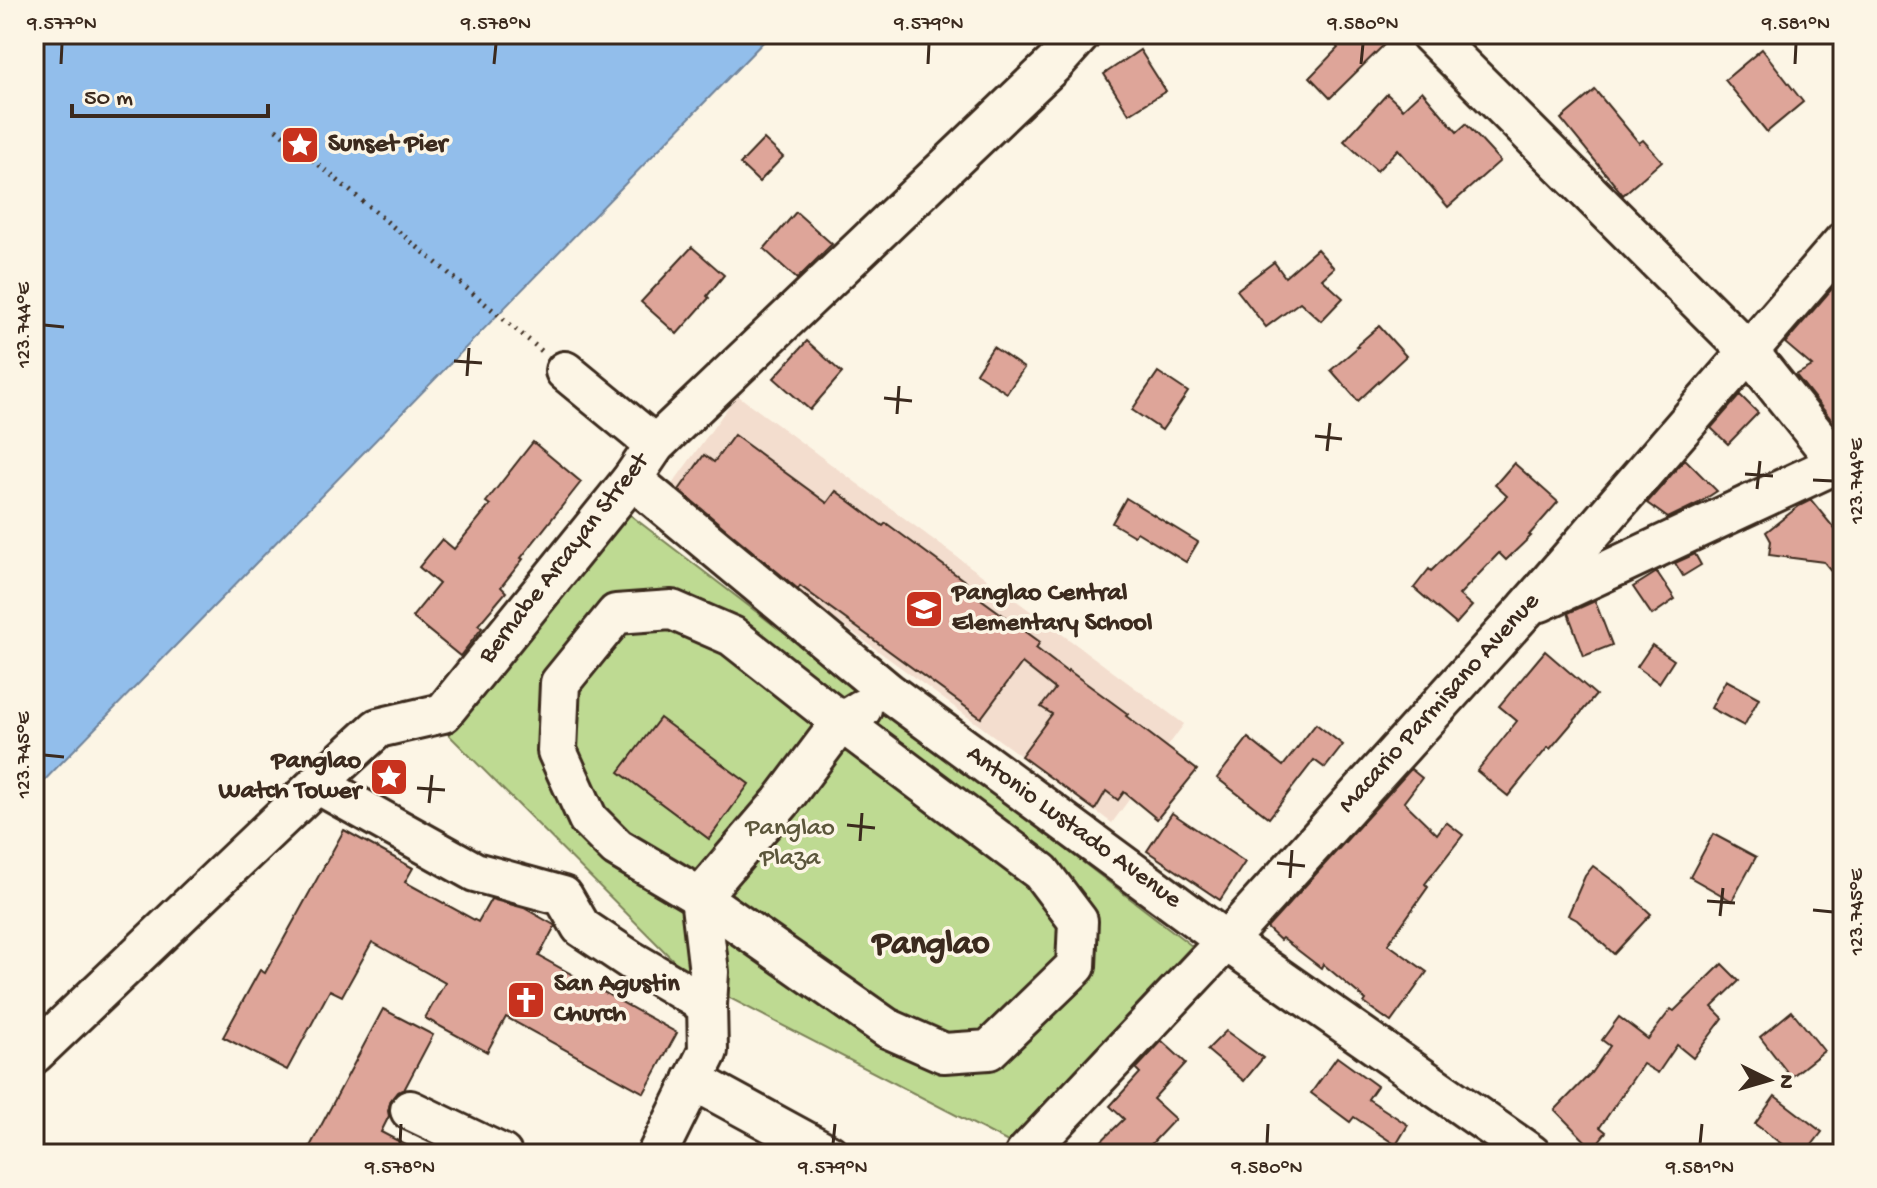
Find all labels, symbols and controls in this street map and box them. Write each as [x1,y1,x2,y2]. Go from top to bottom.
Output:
text: 9.577°N [26,14,97,37]
text: 9.578°N [460,14,531,37]
text: 9.579°N [893,14,964,37]
text: 9.580°N [1326,14,1399,37]
text: 9.581°N [1761,14,1830,37]
scale bar [72,68,268,118]
text: 50 m [84,85,133,114]
place icon: Sunset Pier [279,124,321,166]
place label: Sunset Pier [328,130,450,161]
text: 123.744°E [14,281,37,369]
text: 123.744°E [1847,437,1870,525]
street label: Bernabe Arcayan Street [472,446,658,671]
place label: Panglao Central Elementary School [950,579,1153,640]
street label: Macario Parmisano Avenue [1333,587,1548,821]
school or university icon: Panglao Central Elementary School [903,588,945,630]
text: 123.745°E [14,710,37,799]
street label: Antonio Lustado Avenue [959,739,1187,917]
place label: Panglao Watch Tower [218,747,364,808]
place icon: Panglao Watch Tower [368,756,410,798]
park label: Panglao Plaza [744,814,835,875]
text: 123.745°E [1847,867,1870,956]
district label: Panglao [870,926,990,966]
place label: San Agustin Church [554,970,680,1031]
church icon: San Agustin Church [505,979,547,1021]
north arrow [1729,1040,1809,1120]
text: N [1771,1073,1799,1090]
text: 9.578°N [364,1158,435,1181]
text: 9.579°N [797,1158,868,1181]
text: 9.580°N [1230,1158,1303,1181]
text: 9.581°N [1665,1158,1734,1181]

